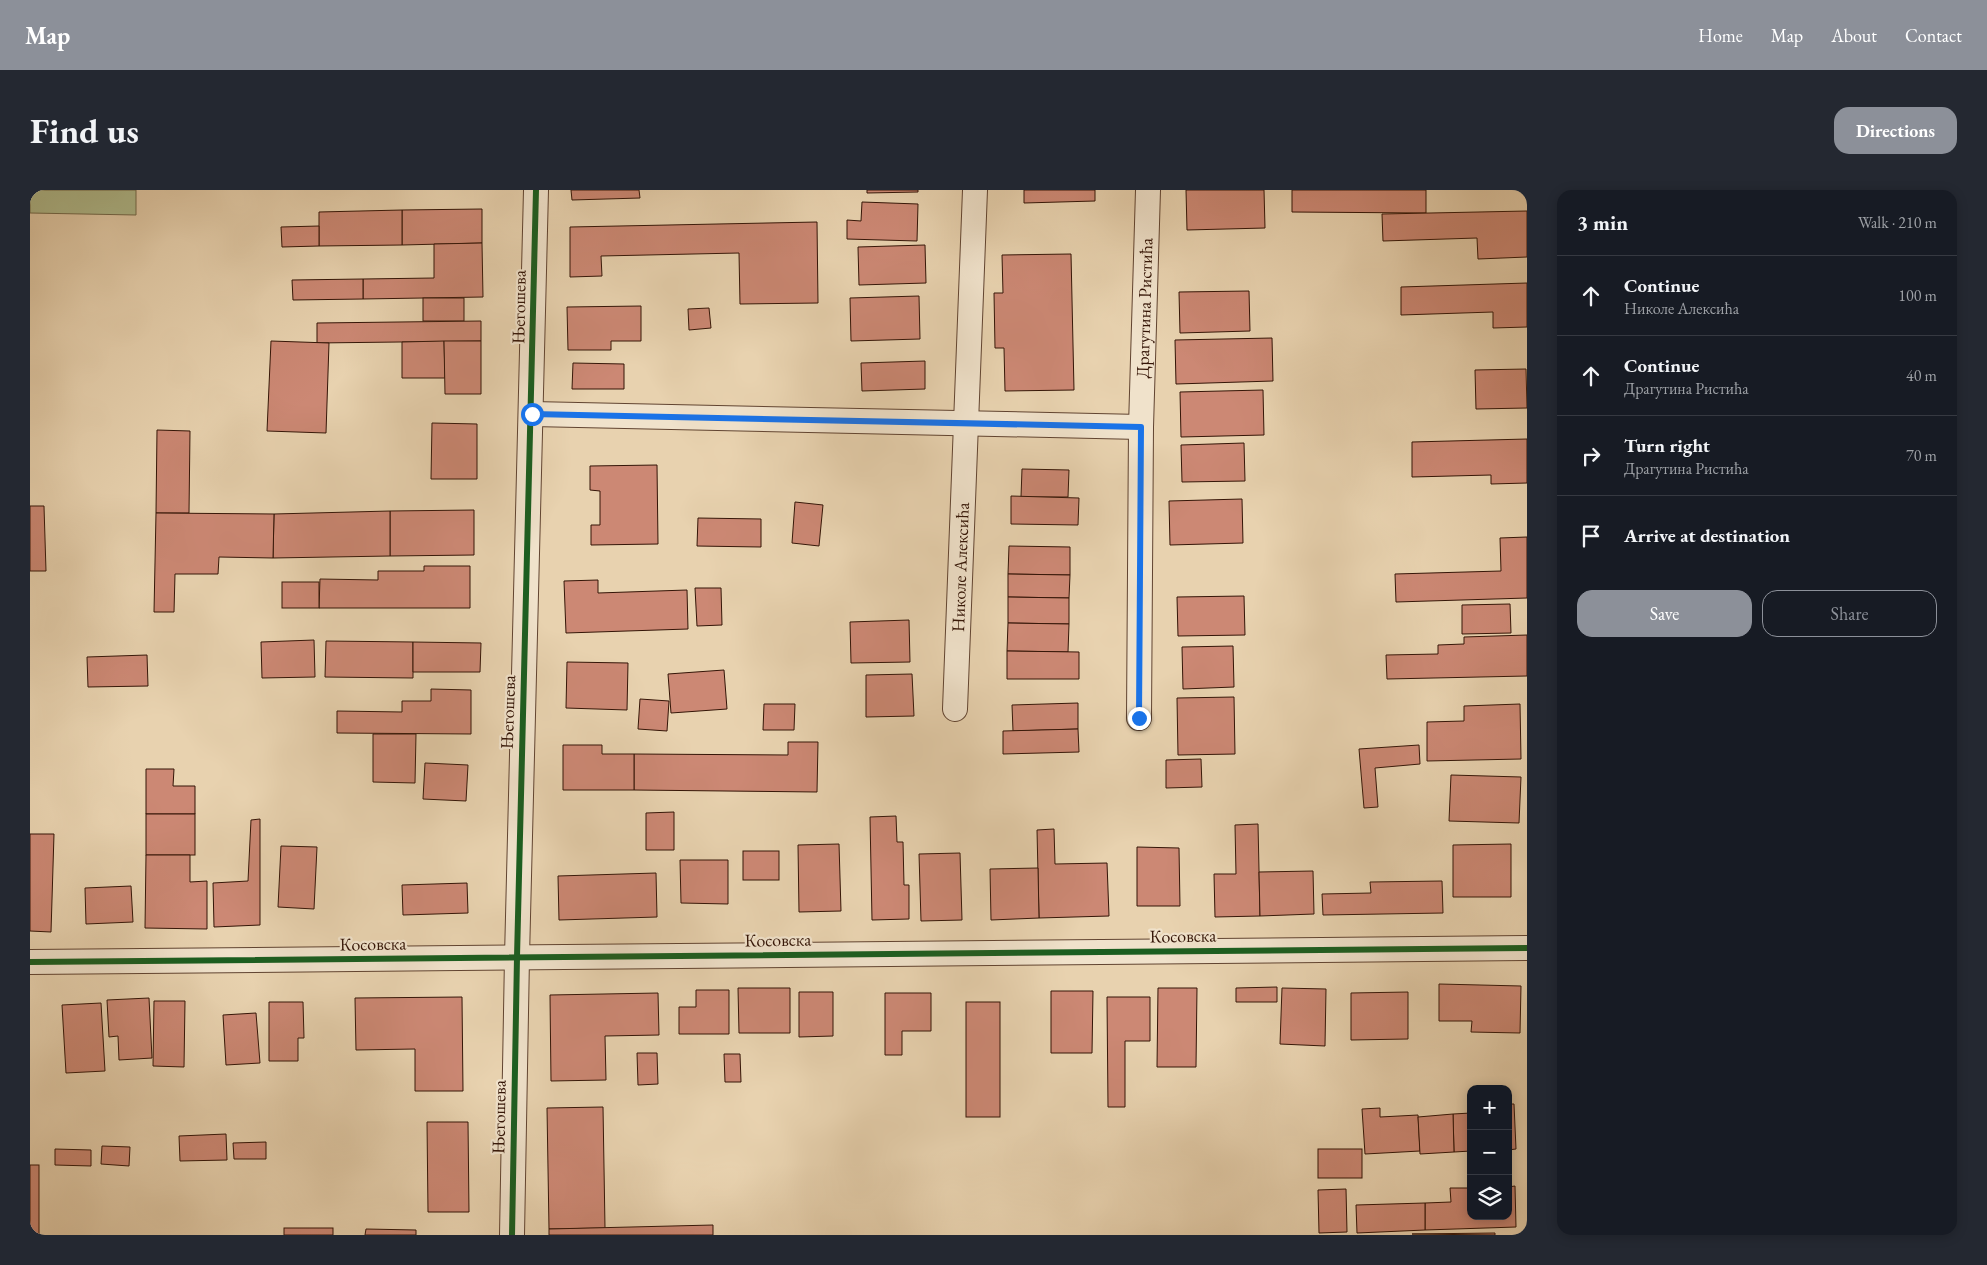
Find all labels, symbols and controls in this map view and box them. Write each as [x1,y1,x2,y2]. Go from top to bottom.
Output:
text: Map [25,20,70,51]
text: Home [1698,24,1743,47]
text: Map [1771,24,1803,47]
text: About [1831,24,1877,47]
text: Contact [1905,24,1962,47]
button: Directions [1834,107,1957,154]
text: Find us [30,108,139,153]
text: 3 min [1577,209,1628,236]
text: Walk · 210 m [1858,212,1937,233]
street label: Драгутина Ристића [1130,237,1158,379]
street label: Његошева [506,269,531,344]
text: Continue [1624,273,1699,298]
icon: ahead [1577,282,1605,310]
text: 100 m [1898,285,1937,306]
text: Николе Алексића [1624,298,1739,319]
text: Continue [1624,353,1699,378]
icon: ahead [1577,362,1605,390]
text: 40 m [1906,365,1937,386]
text: Драгутина Ристића [1624,378,1749,399]
route start [521,403,544,426]
text: Turn right [1624,433,1710,458]
icon: right [1577,442,1605,470]
text: 70 m [1906,445,1937,466]
text: Драгутина Ристића [1624,458,1749,479]
street label: Николе Алексића [946,501,974,632]
icon: arrive [1577,522,1605,550]
text: Arrive at destination [1624,523,1790,548]
button: Save [1577,590,1752,637]
button: Share [1762,590,1937,637]
street label: Његошева [495,674,520,749]
route end [1128,707,1151,730]
street label: Косовска [1150,923,1217,948]
street label: Косовска [745,927,812,952]
street label: Косовска [340,931,407,956]
street label: Његошева [486,1079,511,1154]
map controls [1467,1085,1512,1220]
button: + [1467,1085,1512,1130]
button: − [1467,1130,1512,1175]
button: layers [1467,1175,1512,1220]

